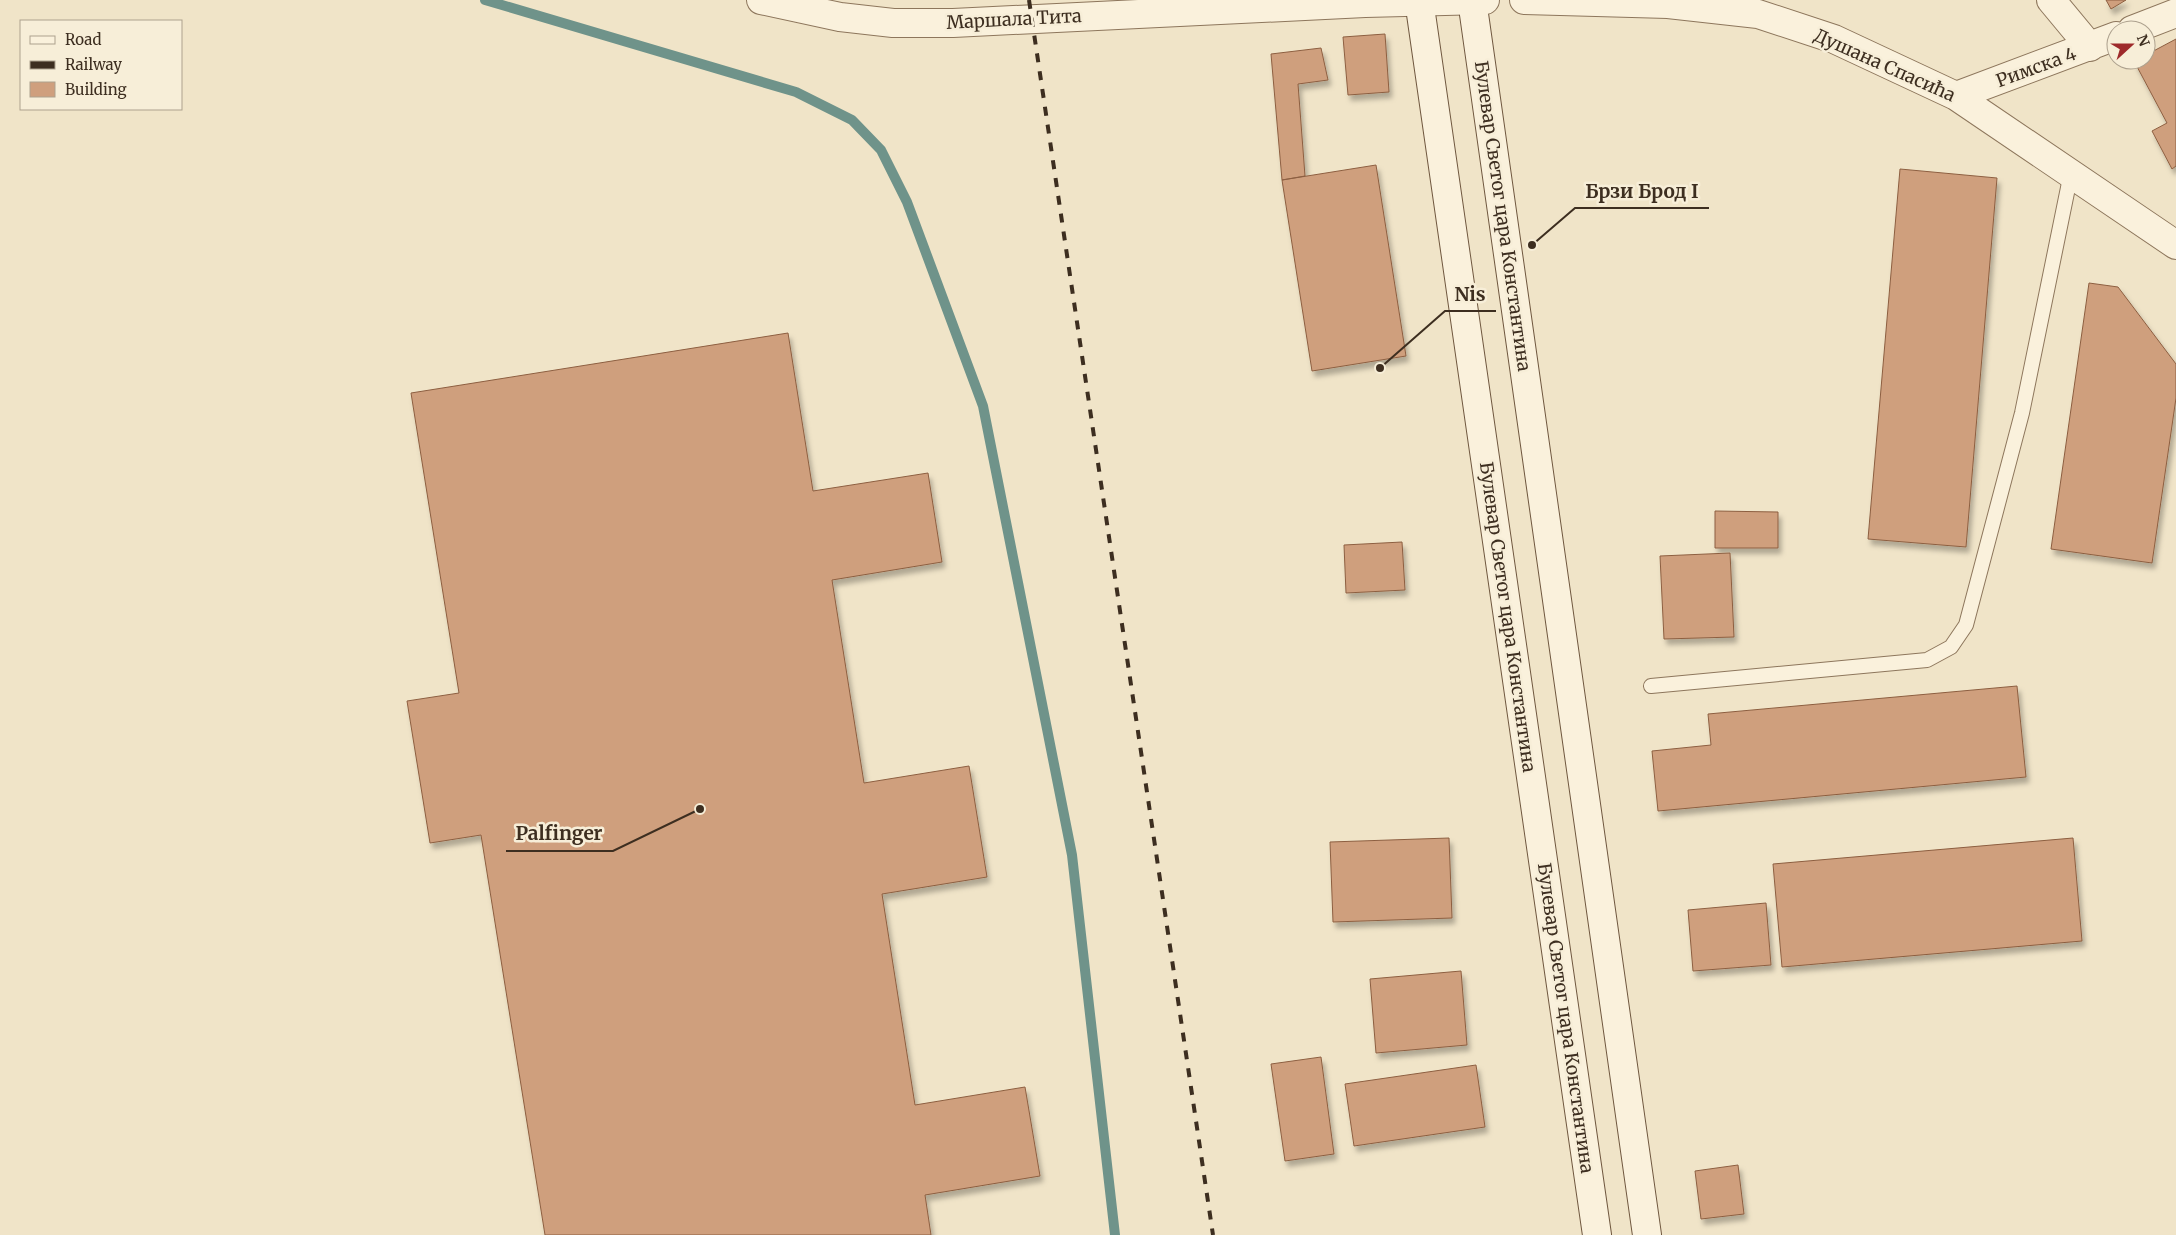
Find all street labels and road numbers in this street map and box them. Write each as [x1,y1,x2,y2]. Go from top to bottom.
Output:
street label: Маршала Тита [946,4,1082,34]
street label: Душана Спасића [1811,24,1959,107]
street label: Римска 4 [1993,42,2079,92]
street label: Булевар Светог цара Константина [1470,59,1536,373]
street label: Булевар Светог цара Константина [1475,460,1541,774]
street label: Булевар Светог цара Константина [1533,861,1599,1175]

